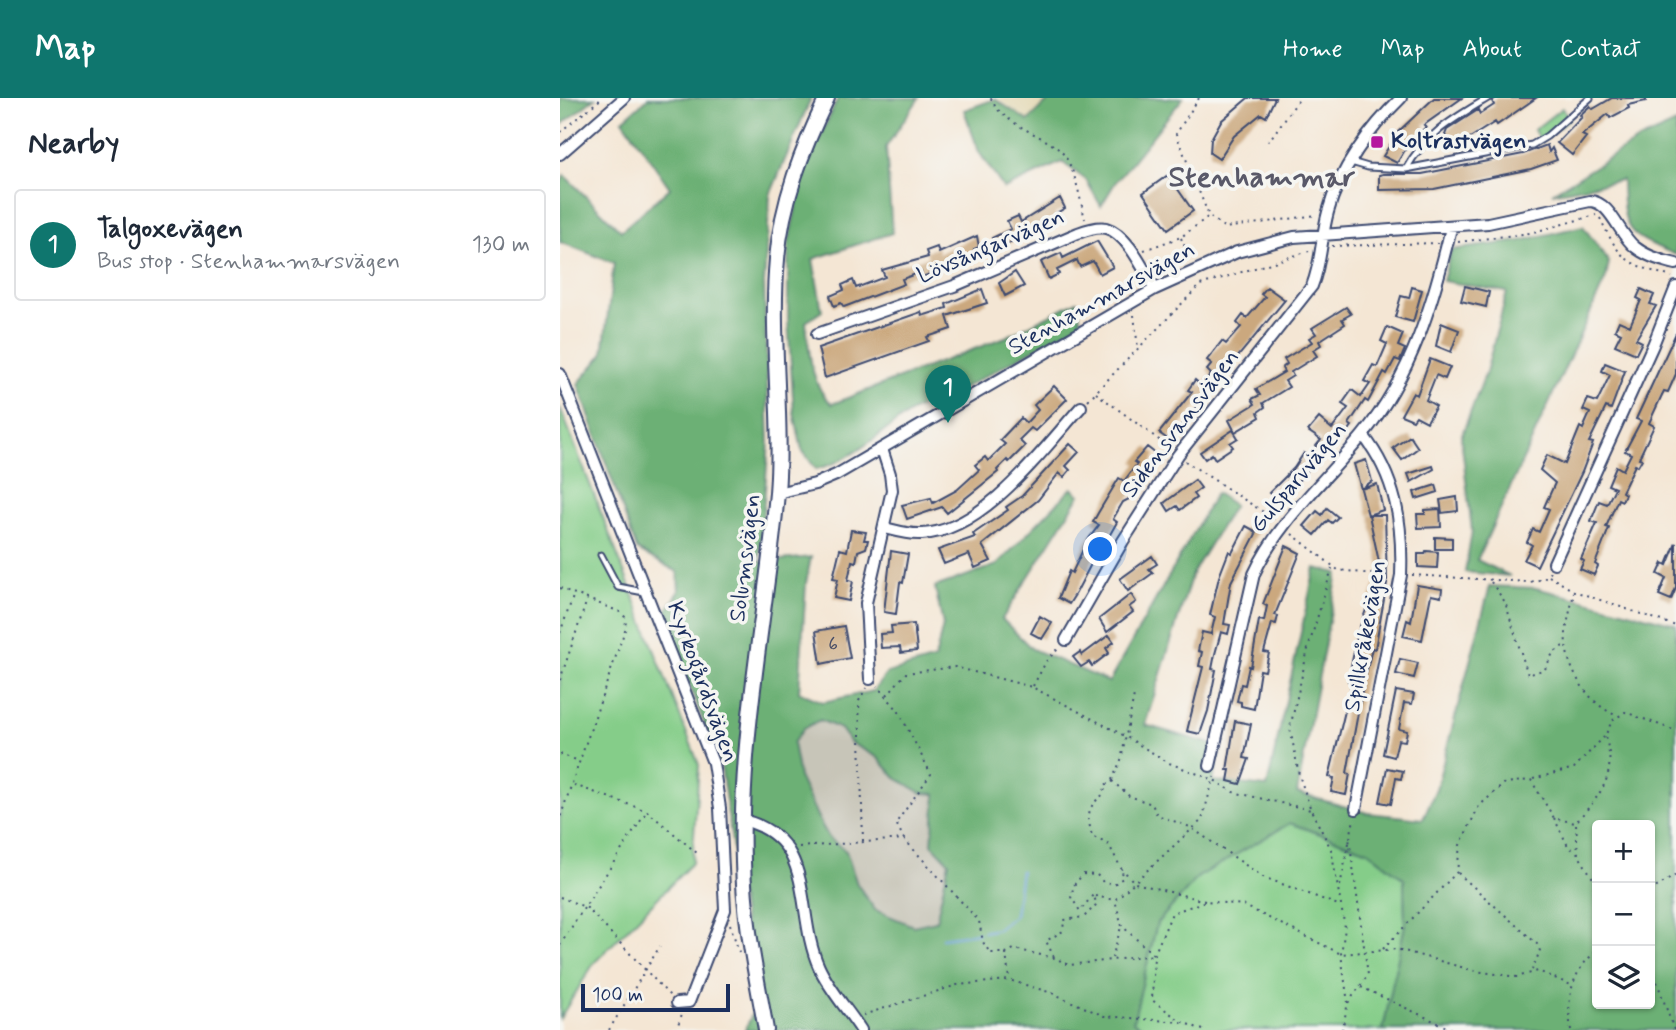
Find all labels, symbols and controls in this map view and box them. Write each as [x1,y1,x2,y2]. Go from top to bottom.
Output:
text: Map [35,27,95,71]
text: Home [1283,34,1343,65]
text: Map [1381,34,1425,65]
text: About [1463,34,1522,65]
text: Contact [1560,34,1641,65]
text: Nearby [28,124,119,163]
place label: Koltrastvägen [1391,127,1526,157]
marker: Koltrastvägen [1369,134,1385,150]
district label: Stenhammar [1169,158,1356,197]
street label: Lövsångarvägen [913,202,1070,293]
text: Talgoxevägen [97,213,243,247]
text: 1 [48,230,58,260]
text: 130 m [472,230,530,260]
street label: Stenhammarsvägen [1003,235,1201,363]
text: Bus stop · Stenhammarsvägen [97,247,400,277]
street label: Sidensvansvägen [1115,344,1247,504]
pin: 1 [925,365,971,423]
street label: Gulsparvvägen [1244,416,1354,540]
street label: Solumsvägen [723,492,769,624]
your location [1083,532,1117,566]
street label: Spillkråkevägen [1338,558,1394,714]
street label: Kyrkogårdsvägen [657,598,745,767]
house number: 6 [828,632,838,657]
map controls [1592,820,1655,1009]
button: + [1592,820,1655,883]
button: − [1592,883,1655,946]
button: layers [1592,946,1655,1009]
scale bar [581,981,730,1013]
text: 100 m [592,983,643,1008]

